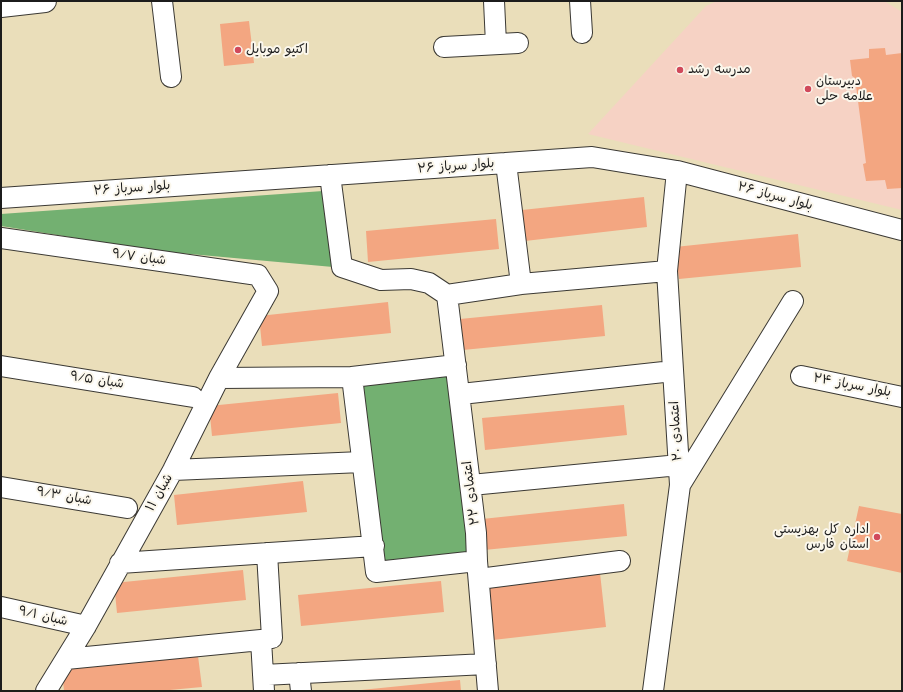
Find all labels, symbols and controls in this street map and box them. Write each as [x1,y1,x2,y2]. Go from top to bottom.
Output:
place label: اکتیو موبایل [246,42,308,58]
marker: اکتیو موبایل [233,45,243,55]
place label: مدرسه رشد [688,62,751,78]
marker: مدرسه رشد [675,65,685,75]
place label: دبیرستان علامه حلی [816,74,874,105]
marker: دبیرستان علامه حلی [803,84,813,94]
street label: ۲۶ بلوار سرباز [417,157,495,177]
street label: ۲۶ بلوار سرباز [93,179,171,199]
street label: ۲۶ بلوار سرباز [736,179,814,215]
street label: ۹/۷ شبان [111,246,167,270]
street label: ۹/۵ شبان [69,369,125,393]
street label: ۲۴ بلوار سرباز [812,371,892,401]
street label: ۲۰ اعتمادی [668,401,686,461]
street label: ۲۲ اعتمادی [460,460,484,526]
street label: ۱۱ شبان [143,472,177,514]
street label: ۹/۳ شبان [35,484,93,510]
place label: اداره کل بهزیستی استان فارس [774,522,869,553]
marker: اداره کل بهزیستی استان فارس [872,532,882,542]
street label: ۹/۱ شبان [17,604,69,630]

